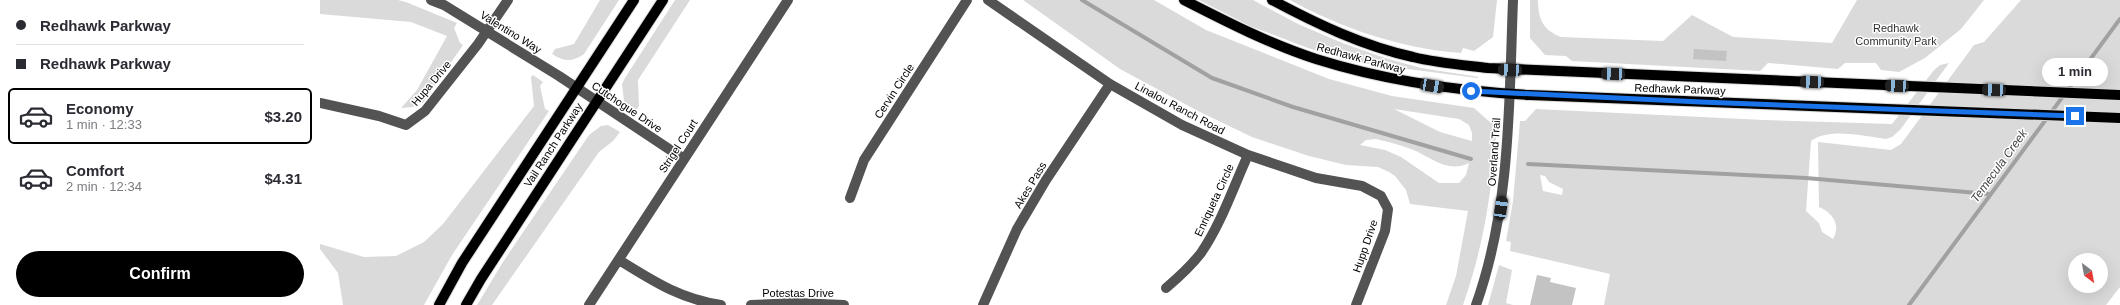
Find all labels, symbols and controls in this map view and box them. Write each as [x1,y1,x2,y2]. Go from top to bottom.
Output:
street label: Valentino Way [478,8,544,56]
text: Redhawk Parkway [40,17,171,34]
park label: Redhawk Community Park [1855,22,1937,47]
street label: Redhawk Parkway [1315,40,1407,76]
text: Redhawk Parkway [40,55,171,72]
street label: Hupa Drive [409,58,453,108]
callout: 1 min [2042,58,2108,86]
street label: Cervin Circle [872,61,916,121]
car [1498,63,1522,77]
text: 1 min [2058,64,2092,79]
car [1601,68,1625,80]
car [1800,76,1824,88]
car [1419,78,1445,94]
street label: Cutchogue Drive [590,79,664,135]
street label: Linalou Ranch Road [1133,79,1227,137]
car [1885,79,1909,93]
street label: Redhawk Parkway [1634,81,1726,97]
route start [1462,82,1480,100]
car [1982,84,2006,96]
icon: car [18,98,54,134]
text: Economy [66,100,134,117]
street label: Vail Ranch Parkway [521,100,585,189]
route end [2066,107,2084,125]
text: $3.20 [264,108,302,125]
text: 1 min · 12:33 [66,117,142,132]
street label: Strigel Court [656,117,700,175]
street label: Overland Trail [1486,117,1502,187]
water label: Temecula Creek [1968,126,2031,205]
street label: Akes Pass [1011,159,1049,210]
icon: car [18,160,54,196]
text: Comfort [66,162,124,179]
street label: Enriqueta Circle [1192,162,1236,238]
text: $4.31 [264,170,302,187]
text: 2 min · 12:34 [66,179,142,194]
car [1493,195,1509,221]
street label: Hupp Drive [1350,218,1380,274]
button: Confirm [16,251,304,297]
north arrow [2068,253,2108,293]
map controls [2068,253,2108,293]
street label: Potestas Drive [762,287,834,299]

